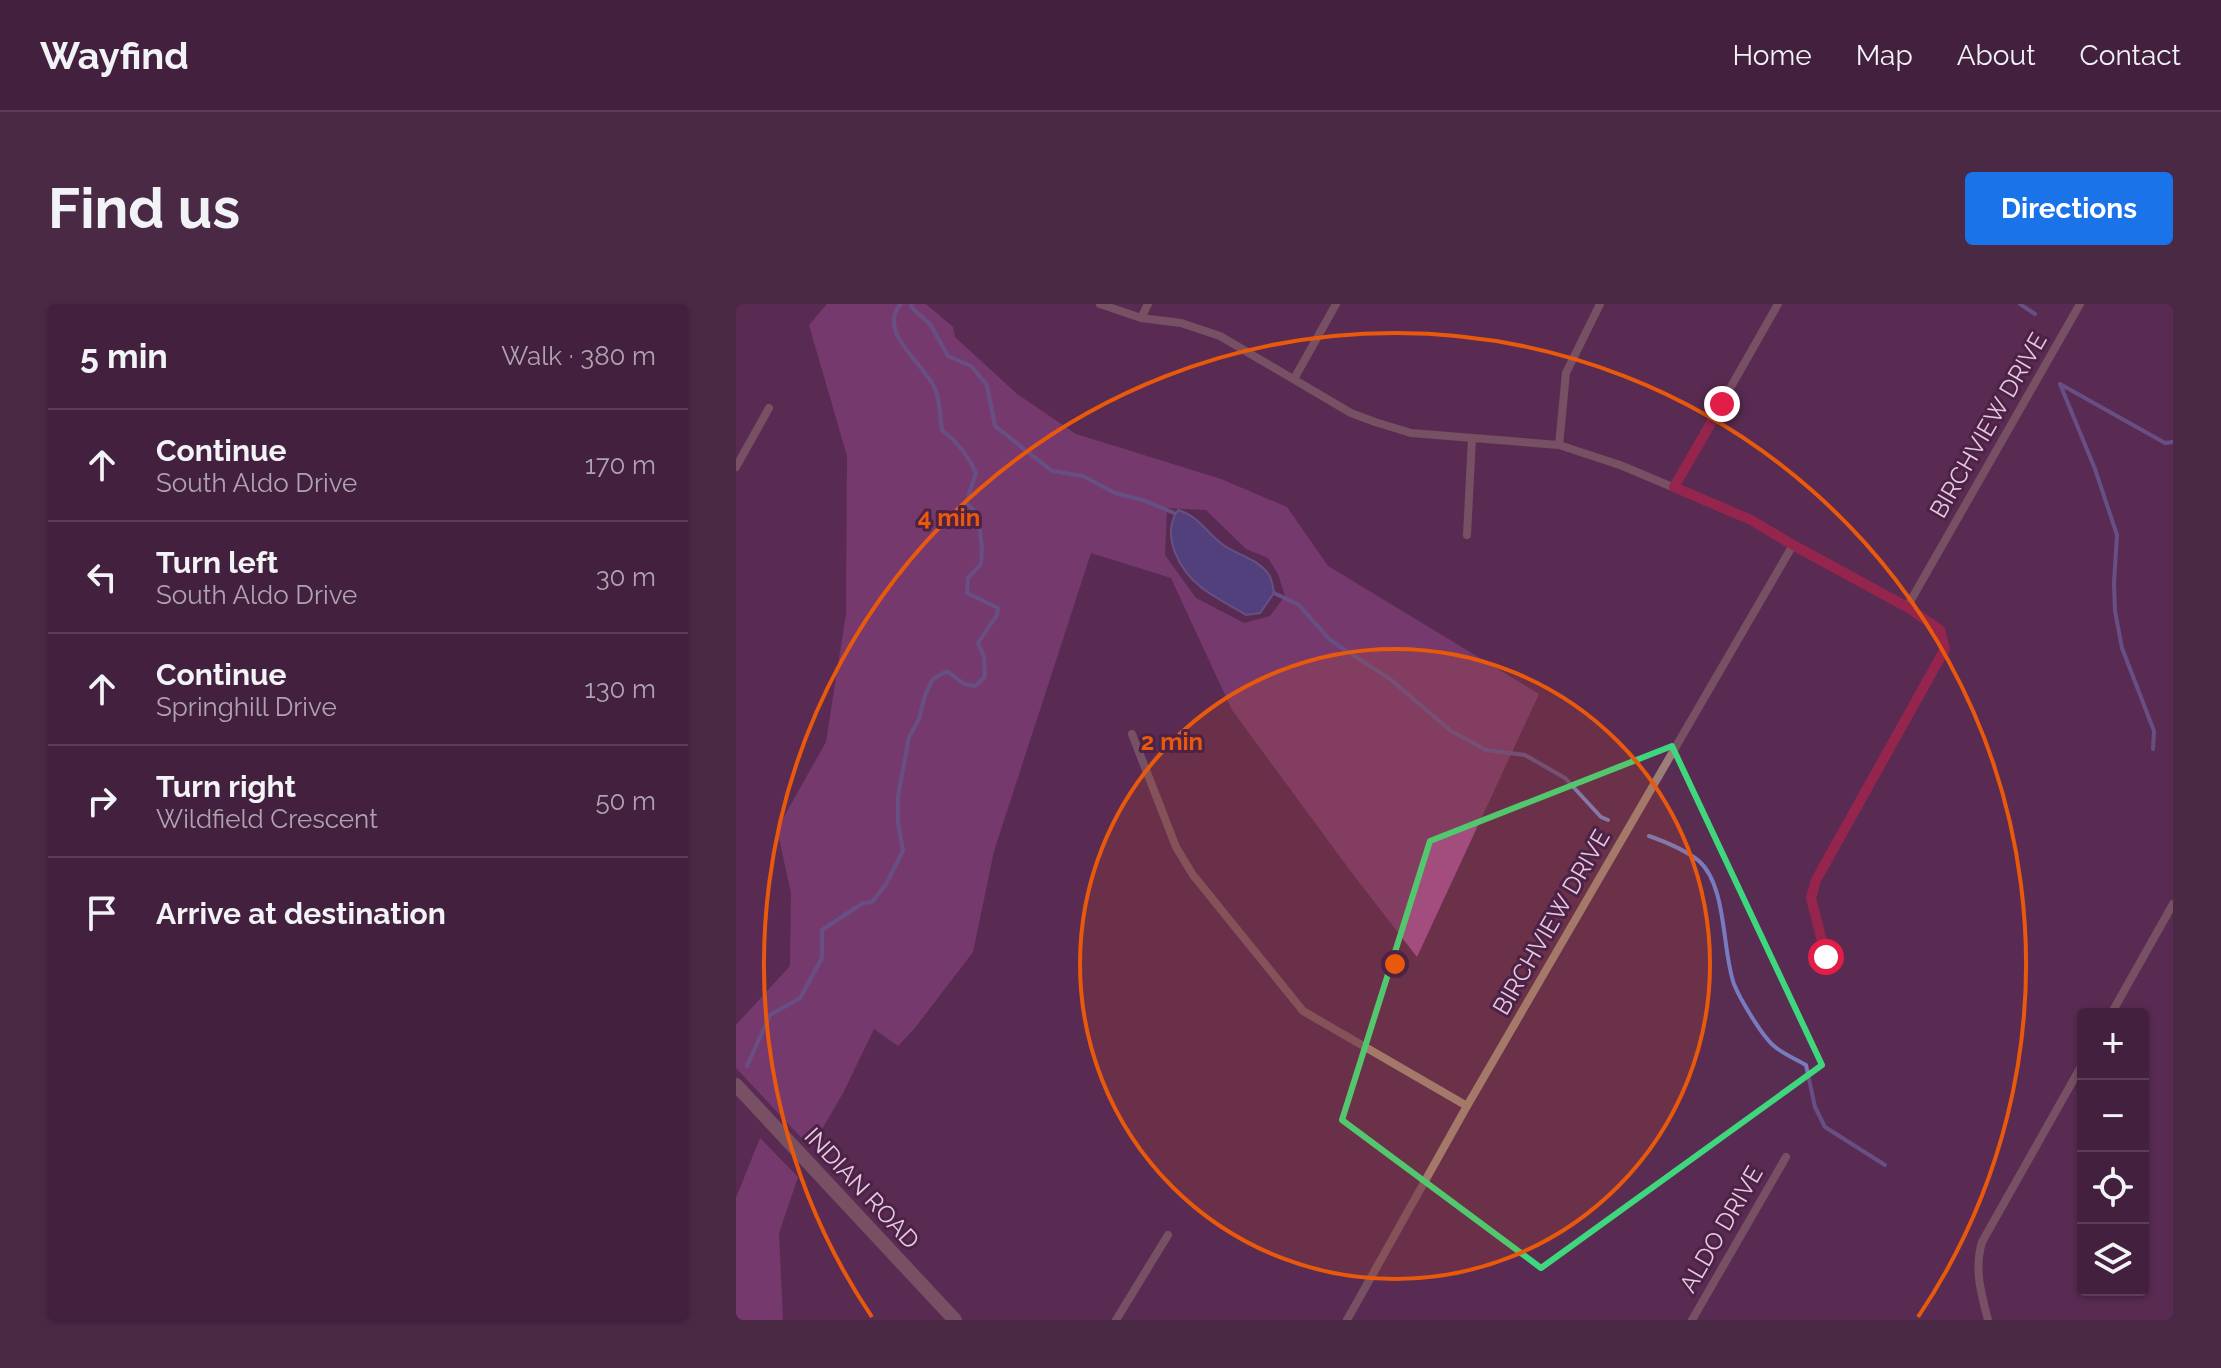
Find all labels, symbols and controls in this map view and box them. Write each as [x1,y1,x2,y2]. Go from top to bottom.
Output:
text: Wayfind [40,33,189,78]
text: Home [1732,39,1812,72]
text: Map [1856,39,1913,72]
text: About [1957,39,2036,72]
text: Contact [2080,39,2181,72]
button: Directions [1965,172,2173,245]
text: Find us [48,175,240,241]
street label: BIRCHVIEW DRIVE [1923,327,2053,523]
text: 5 min [80,336,168,376]
text: Walk · 380 m [501,341,656,371]
route end [1704,386,1740,422]
text: Continue [156,433,287,468]
icon: ahead [80,443,124,487]
text: 170 m [585,450,656,480]
text: South Aldo Drive [156,468,357,498]
text: 4 min [918,503,980,532]
text: Turn left [156,545,278,580]
icon: left [80,555,124,599]
text: 30 m [596,562,656,592]
text: South Aldo Drive [156,580,357,610]
text: Continue [156,657,287,692]
icon: ahead [80,667,124,711]
text: 130 m [585,674,656,704]
text: Springhill Drive [156,692,337,722]
text: 2 min [1141,727,1203,756]
text: Turn right [156,769,296,804]
icon: right [80,779,124,823]
text: 50 m [595,786,656,816]
text: Wildfield Crescent [156,804,378,834]
street label: BIRCHVIEW DRIVE [1486,824,1616,1020]
icon: arrive [80,891,124,935]
text: Arrive at destination [156,896,446,931]
route start [1808,939,1844,975]
centre of rings [1381,950,1409,978]
map controls [2077,1008,2149,1296]
button: + [2077,1008,2149,1080]
button: − [2077,1080,2149,1152]
street label: INDIAN ROAD [799,1121,925,1255]
button: locate [2077,1152,2149,1224]
street label: ALDO DRIVE [1673,1161,1769,1297]
button: layers [2077,1224,2149,1296]

